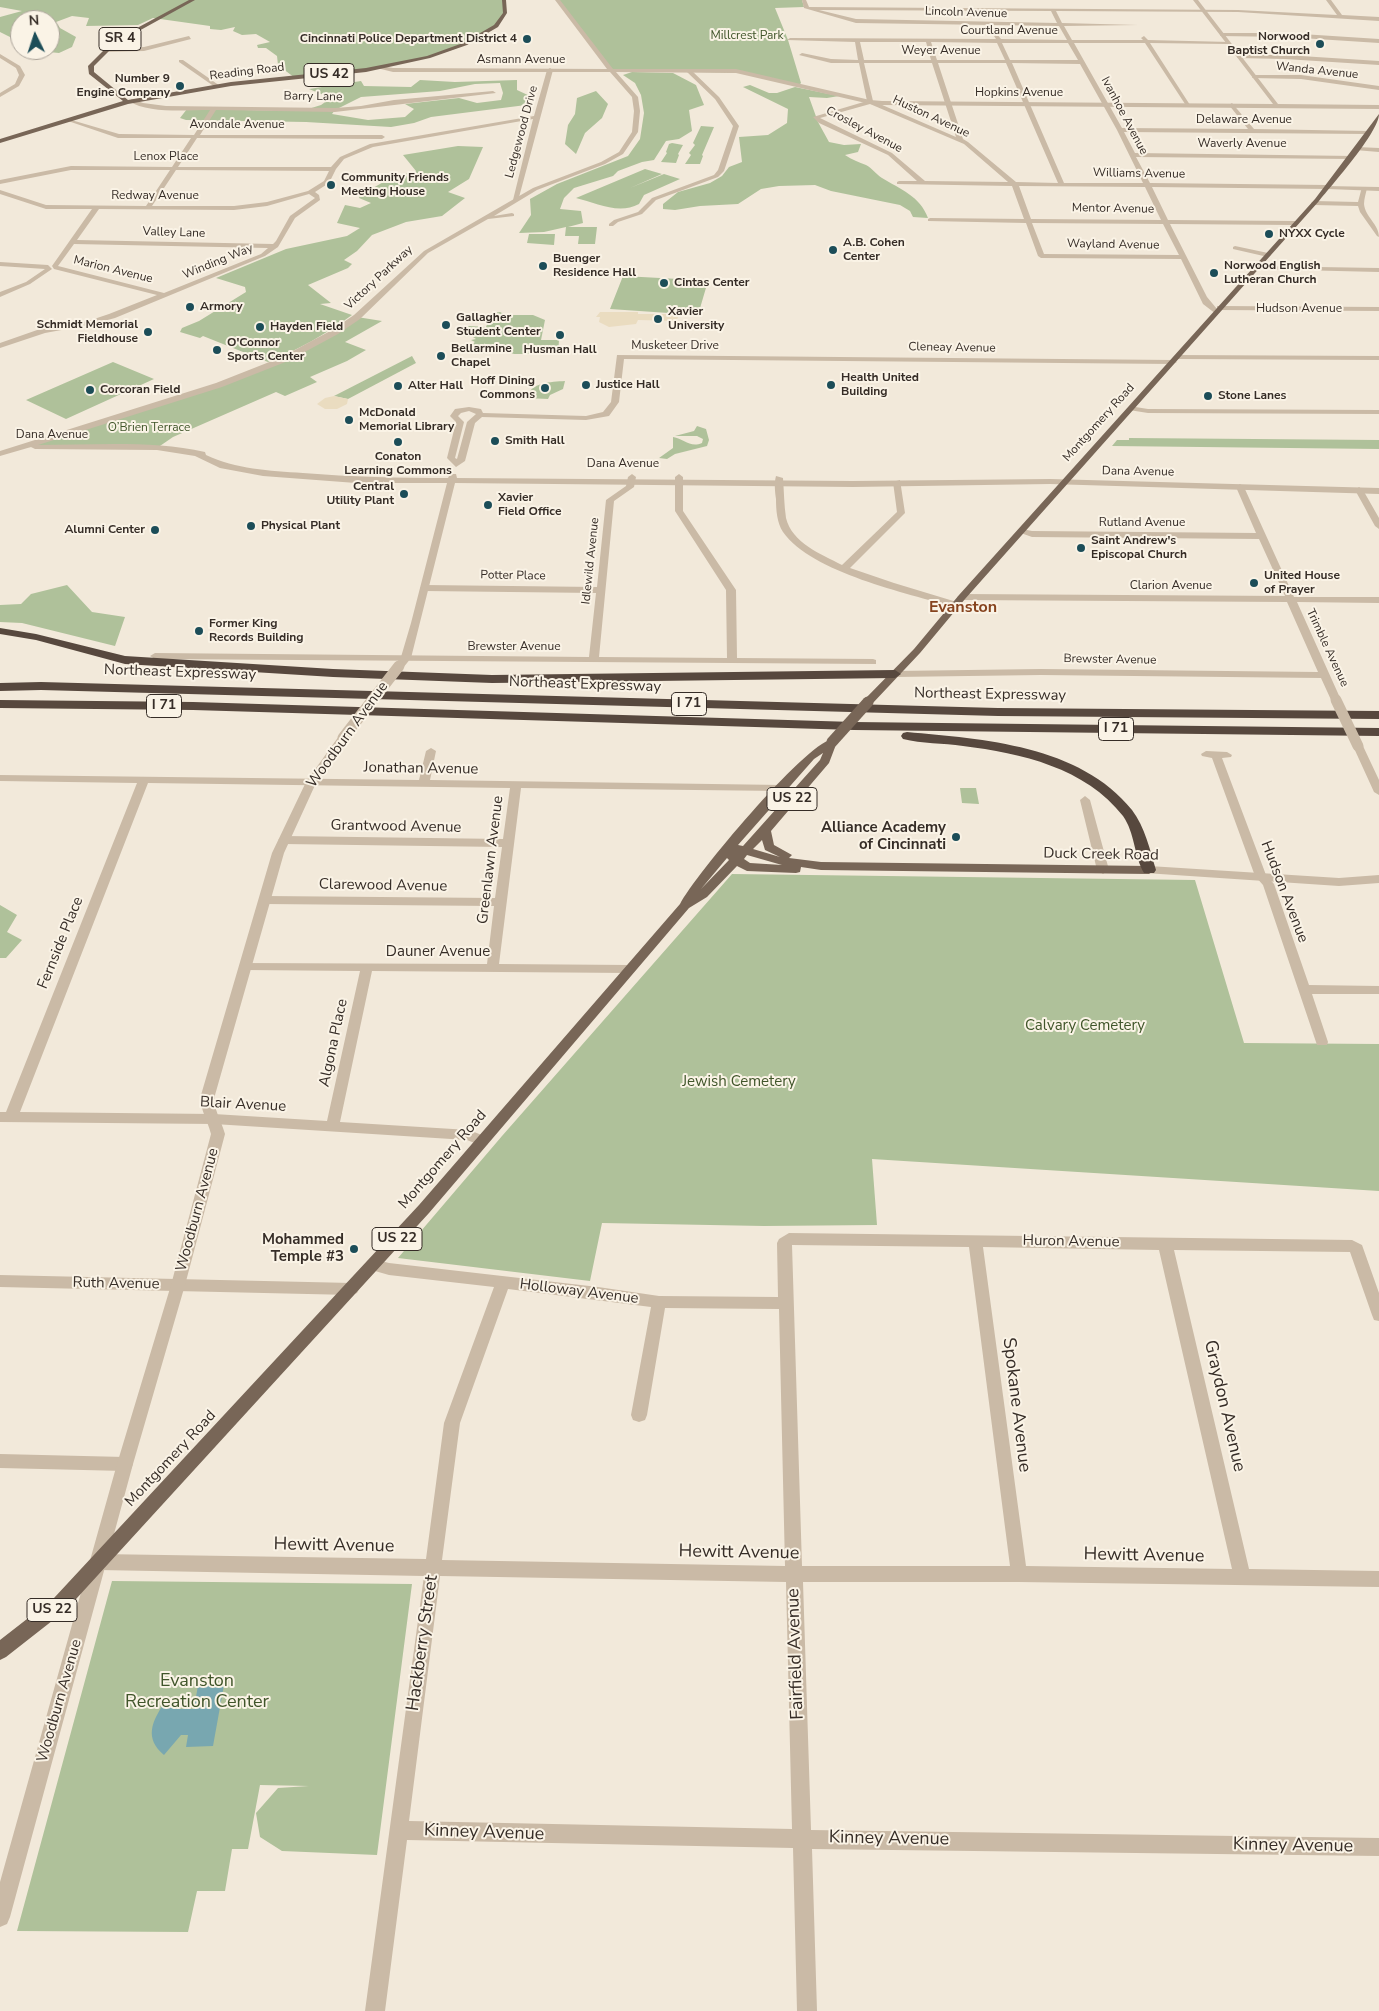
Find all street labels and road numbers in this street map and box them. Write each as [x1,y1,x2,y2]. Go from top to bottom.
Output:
street label: Lincoln Avenue [925,4,1007,22]
street label: Courtland Avenue [960,24,1058,38]
road number: SR 4 [99,28,141,50]
street label: Weyer Avenue [901,44,981,58]
street label: Asmann Avenue [477,53,565,67]
street label: Reading Road [209,60,285,84]
street label: Wanda Avenue [1275,60,1359,82]
road number: US 42 [304,64,354,86]
street label: Ivanhoe Avenue [1097,75,1151,157]
street label: Ledgewood Drive [503,84,541,180]
street label: Hopkins Avenue [975,86,1063,100]
street label: Barry Lane [284,89,342,105]
street label: Huston Avenue [890,93,972,141]
street label: Crosley Avenue [823,104,905,156]
street label: Delaware Avenue [1196,113,1292,127]
street label: Avondale Avenue [189,118,285,132]
street label: Waverly Avenue [1197,137,1287,151]
street label: Lenox Place [134,150,198,164]
street label: Williams Avenue [1093,166,1185,182]
street label: Redway Avenue [111,189,199,203]
street label: Mentor Avenue [1072,201,1154,217]
street label: Valley Lane [142,225,206,241]
street label: Wayland Avenue [1067,237,1159,253]
street label: Winding Way [181,241,255,283]
street label: Victory Parkway [342,243,416,313]
street label: Marion Avenue [72,253,154,287]
street label: Hudson Avenue [1256,302,1342,316]
street label: Musketeer Drive [631,339,719,353]
street label: Cleneay Avenue [908,340,996,356]
street label: Montgomery Road [1060,381,1138,465]
street label: Dana Avenue [16,428,88,442]
street label: Dana Avenue [587,457,659,471]
street label: Dana Avenue [1102,464,1174,480]
street label: Rutland Avenue [1099,516,1185,530]
street label: Idlewild Avenue [579,517,603,605]
street label: Potter Place [480,568,546,584]
street label: Clarion Avenue [1130,579,1212,593]
street label: Trimble Avenue [1303,607,1351,689]
street label: Brewster Avenue [467,640,561,654]
street label: Brewster Avenue [1063,652,1157,668]
street label: Northeast Expressway [104,661,256,685]
street label: Northeast Expressway [509,673,661,697]
street label: Woodburn Avenue [303,678,393,792]
street label: Northeast Expressway [914,685,1066,705]
road number: I 71 [672,692,706,716]
road number: I 71 [146,694,182,718]
road number: I 71 [1098,718,1134,741]
street label: Jonathan Avenue [363,759,479,779]
road number: US 22 [767,788,817,811]
street label: Greenlawn Avenue [474,795,508,925]
street label: Grantwood Avenue [330,817,462,837]
street label: Hudson Avenue [1256,839,1312,945]
street label: Duck Creek Road [1043,845,1159,865]
street label: Clarewood Avenue [319,876,447,896]
street label: Fernside Place [34,894,88,992]
street label: Dauner Avenue [386,943,490,961]
street label: Algona Place [316,997,352,1089]
street label: Blair Avenue [199,1094,287,1116]
street label: Montgomery Road [395,1107,491,1213]
street label: Woodburn Avenue [173,1146,223,1274]
road number: US 22 [372,1228,422,1250]
street label: Huron Avenue [1022,1232,1120,1252]
street label: Ruth Avenue [72,1274,160,1294]
street label: Holloway Avenue [518,1276,640,1308]
street label: Spokane Avenue [997,1336,1035,1474]
street label: Graydon Avenue [1198,1338,1250,1474]
street label: Montgomery Road [122,1407,220,1511]
street label: Hewitt Avenue [273,1534,395,1558]
street label: Hewitt Avenue [678,1541,800,1565]
street label: Hewitt Avenue [1083,1544,1205,1568]
street label: Hackberry Street [403,1574,443,1712]
street label: Fairfield Avenue [783,1588,809,1720]
road number: US 22 [27,1598,77,1622]
street label: Woodburn Avenue [34,1637,86,1765]
street label: Kinney Avenue [423,1820,545,1846]
street label: Kinney Avenue [829,1827,949,1851]
street label: Kinney Avenue [1233,1834,1353,1858]

